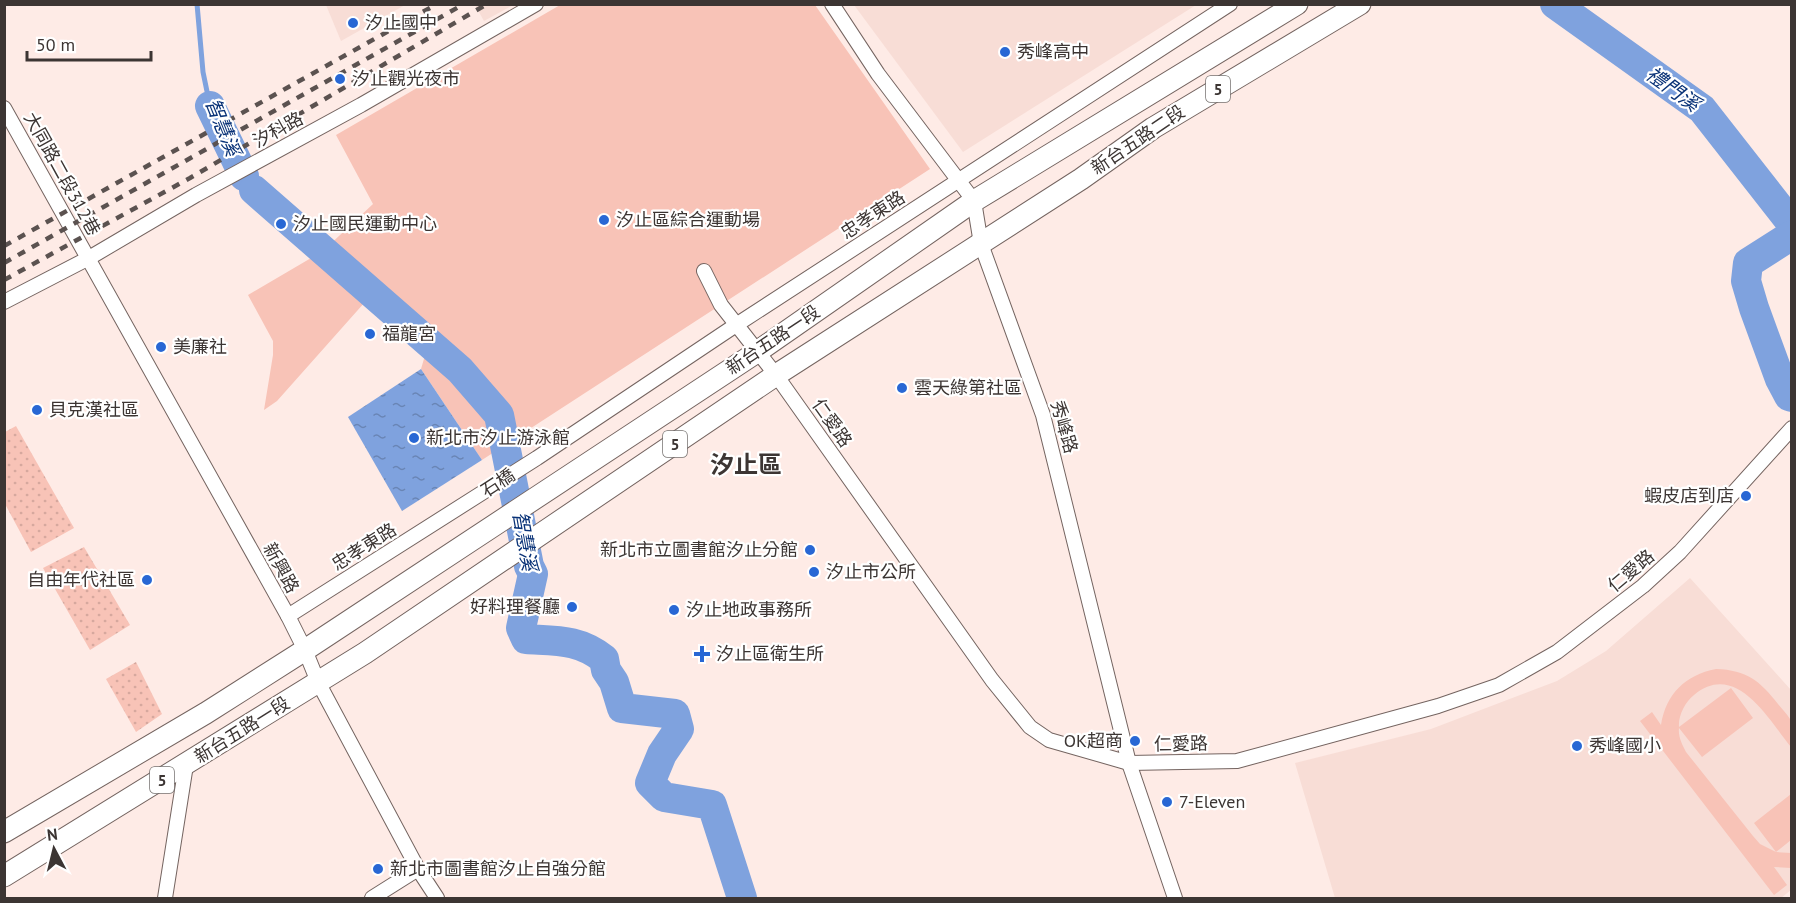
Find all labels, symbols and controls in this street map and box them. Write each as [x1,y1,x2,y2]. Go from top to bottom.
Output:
place label: 汐止國中 [365,11,437,34]
marker: 汐止國中 [346,16,360,30]
scale bar [27,24,152,62]
text: 50 m [36,33,75,56]
place label: 秀峰高中 [1017,40,1089,63]
marker: 秀峰高中 [998,45,1012,59]
water label: 禮門溪 [1641,61,1707,119]
place label: 汐止觀光夜市 [352,67,460,90]
marker: 汐止觀光夜市 [333,72,347,86]
road number: 5 [1206,76,1230,102]
water label: 智慧溪 [200,94,247,162]
street label: 新台五路二段 [1087,100,1189,179]
street label: 汐科路 [249,106,307,153]
street label: 大同路二段312巷 [19,108,106,239]
street label: 忠孝東路 [836,185,909,244]
place label: 汐止區綜合運動場 [616,208,760,231]
place label: 汐止國民運動中心 [293,212,437,235]
marker: 汐止區綜合運動場 [597,213,611,227]
marker: 汐止國民運動中心 [274,217,288,231]
street label: 新台五路一段 [722,300,824,379]
place label: 福龍宮 [382,322,436,345]
marker: 福龍宮 [363,327,377,341]
place label: 美廉社 [173,335,227,358]
marker: 美廉社 [154,340,168,354]
place label: 雲天綠第社區 [914,376,1022,399]
marker: 雲天綠第社區 [895,381,909,395]
street label: 仁愛路 [808,394,857,451]
place label: 貝克漢社區 [49,398,139,421]
street label: 秀峰路 [1046,398,1083,456]
marker: 貝克漢社區 [30,403,44,417]
place label: 新北市汐止游泳館 [426,426,570,449]
marker: 新北市汐止游泳館 [407,431,421,445]
road number: 5 [663,431,687,457]
district label: 汐止區 [710,449,782,480]
street label: 石橋 [476,463,519,502]
place label: 蝦皮店到店 [1644,484,1734,507]
marker: 蝦皮店到店 [1739,489,1753,503]
water label: 智慧溪 [507,509,544,576]
street label: 忠孝東路 [327,518,400,575]
place label: 新北市立圖書館汐止分館 [600,538,798,561]
street label: 新興路 [258,539,305,597]
marker: 新北市立圖書館汐止分館 [803,543,817,557]
street label: 仁愛路 [1603,544,1659,597]
place label: 汐止市公所 [826,560,916,583]
marker: 汐止市公所 [807,565,821,579]
place label: 自由年代社區 [27,568,135,591]
marker: 自由年代社區 [140,573,154,587]
place label: 好料理餐廳 [470,595,560,618]
place label: 汐止地政事務所 [686,598,812,621]
marker: 好料理餐廳 [565,600,579,614]
marker: 汐止地政事務所 [667,603,681,617]
place label: 汐止區衛生所 [716,642,824,665]
marker: 汐止區衛生所 [693,645,711,663]
street label: 新台五路一段 [190,691,294,768]
place label: OK超商 [1064,729,1123,752]
street label: 仁愛路 [1154,732,1208,755]
marker: OK超商 [1128,734,1142,748]
place label: 秀峰國小 [1589,734,1661,757]
marker: 秀峰國小 [1570,739,1584,753]
road number: 5 [150,767,174,793]
place label: 7-Eleven [1179,790,1245,813]
marker: 7-Eleven [1160,795,1174,809]
north arrow [24,819,84,879]
text: N [46,824,59,845]
place label: 新北市圖書館汐止自強分館 [390,857,606,880]
marker: 新北市圖書館汐止自強分館 [371,862,385,876]

